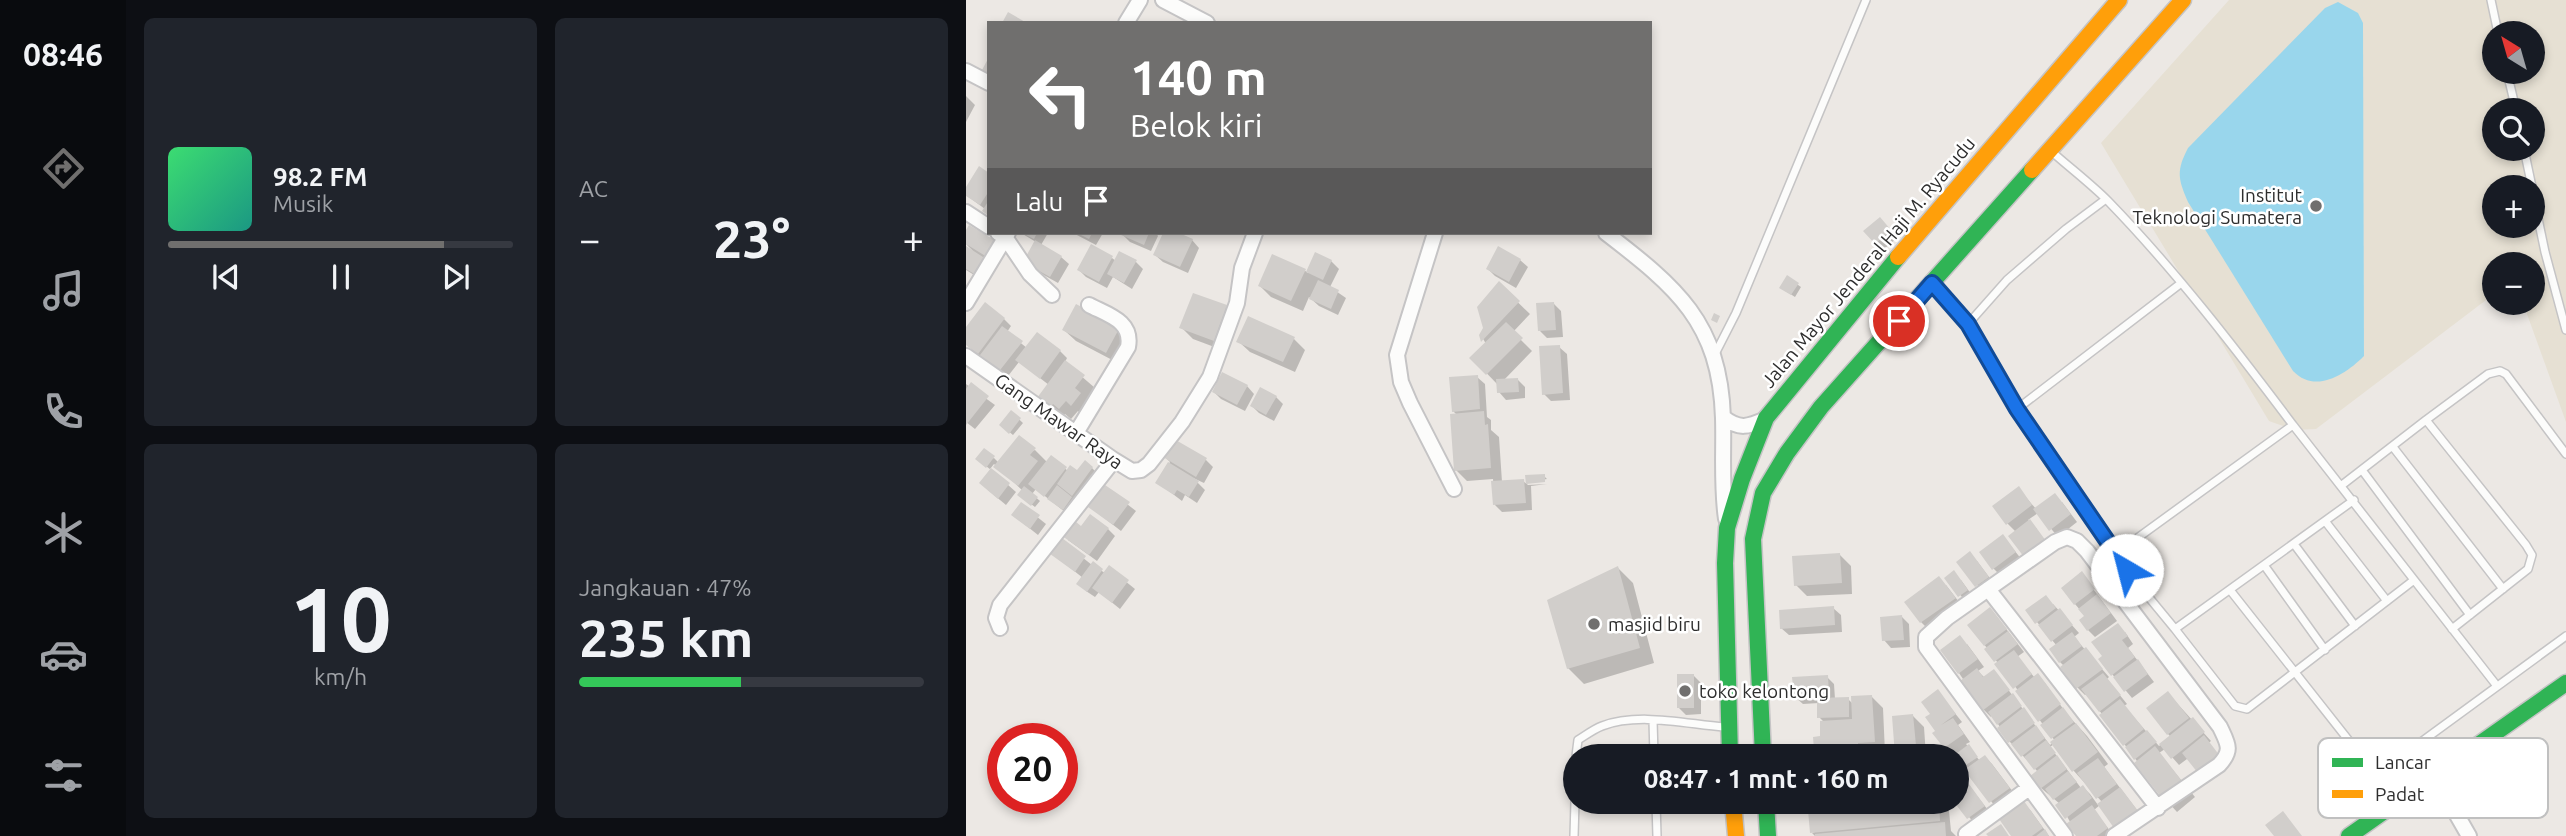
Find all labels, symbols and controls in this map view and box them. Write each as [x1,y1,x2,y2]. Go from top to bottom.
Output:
north arrow [2482,21,2544,84]
map controls [2482,21,2545,315]
text: 08:46 [23,36,103,72]
icon: left [1015,49,1106,140]
text: 140 m [1130,49,1267,104]
button: search [2482,98,2545,161]
text: Belok kiri [1130,107,1262,143]
street label: Jalan Mayor Jenderal Haji M. Ryacudu [1757,132,1979,392]
icon: directions [39,144,88,193]
text: 98.2 FM [273,162,367,191]
button: + [2482,175,2545,238]
text: AC [579,176,608,201]
icon: arrive [1077,182,1115,220]
place label: Institut Teknologi Sumatera [2132,184,2303,228]
text: Lalu [1015,187,1063,216]
text: Musik [273,191,333,216]
marker: Institut Teknologi Sumatera [2308,198,2324,214]
text: 23° [713,210,790,268]
text: − [579,218,600,260]
text: + [903,218,924,260]
button: − [2482,252,2545,315]
icon: previous [207,258,245,296]
icon: pause [322,258,360,296]
icon: next [437,258,475,296]
icon: music [39,266,88,315]
pin [1869,291,1929,351]
icon: arrive [1880,302,1918,340]
street label: Gang Mawar Raya [991,369,1127,473]
icon: phone [39,387,88,436]
icon: climate [39,508,88,557]
position arrow [2090,533,2164,607]
text: 10 [289,567,392,669]
text: Jangkauan · 47% [579,575,751,600]
text: 235 km [579,609,753,667]
place label: masjid biru [1608,613,1701,635]
marker: masjid biru [1586,616,1602,632]
icon: car [39,630,88,679]
text: km/h [314,664,367,689]
place label: toko kelontong [1699,680,1829,702]
marker: toko kelontong [1677,683,1693,699]
speed limit sign: 20 [987,723,1078,814]
legend [2318,738,2548,818]
icon: filters [39,751,88,800]
text: Lancar [2375,751,2431,773]
text: 08:47 · 1 mnt · 160 m [1644,764,1888,793]
text: Padat [2375,783,2425,805]

